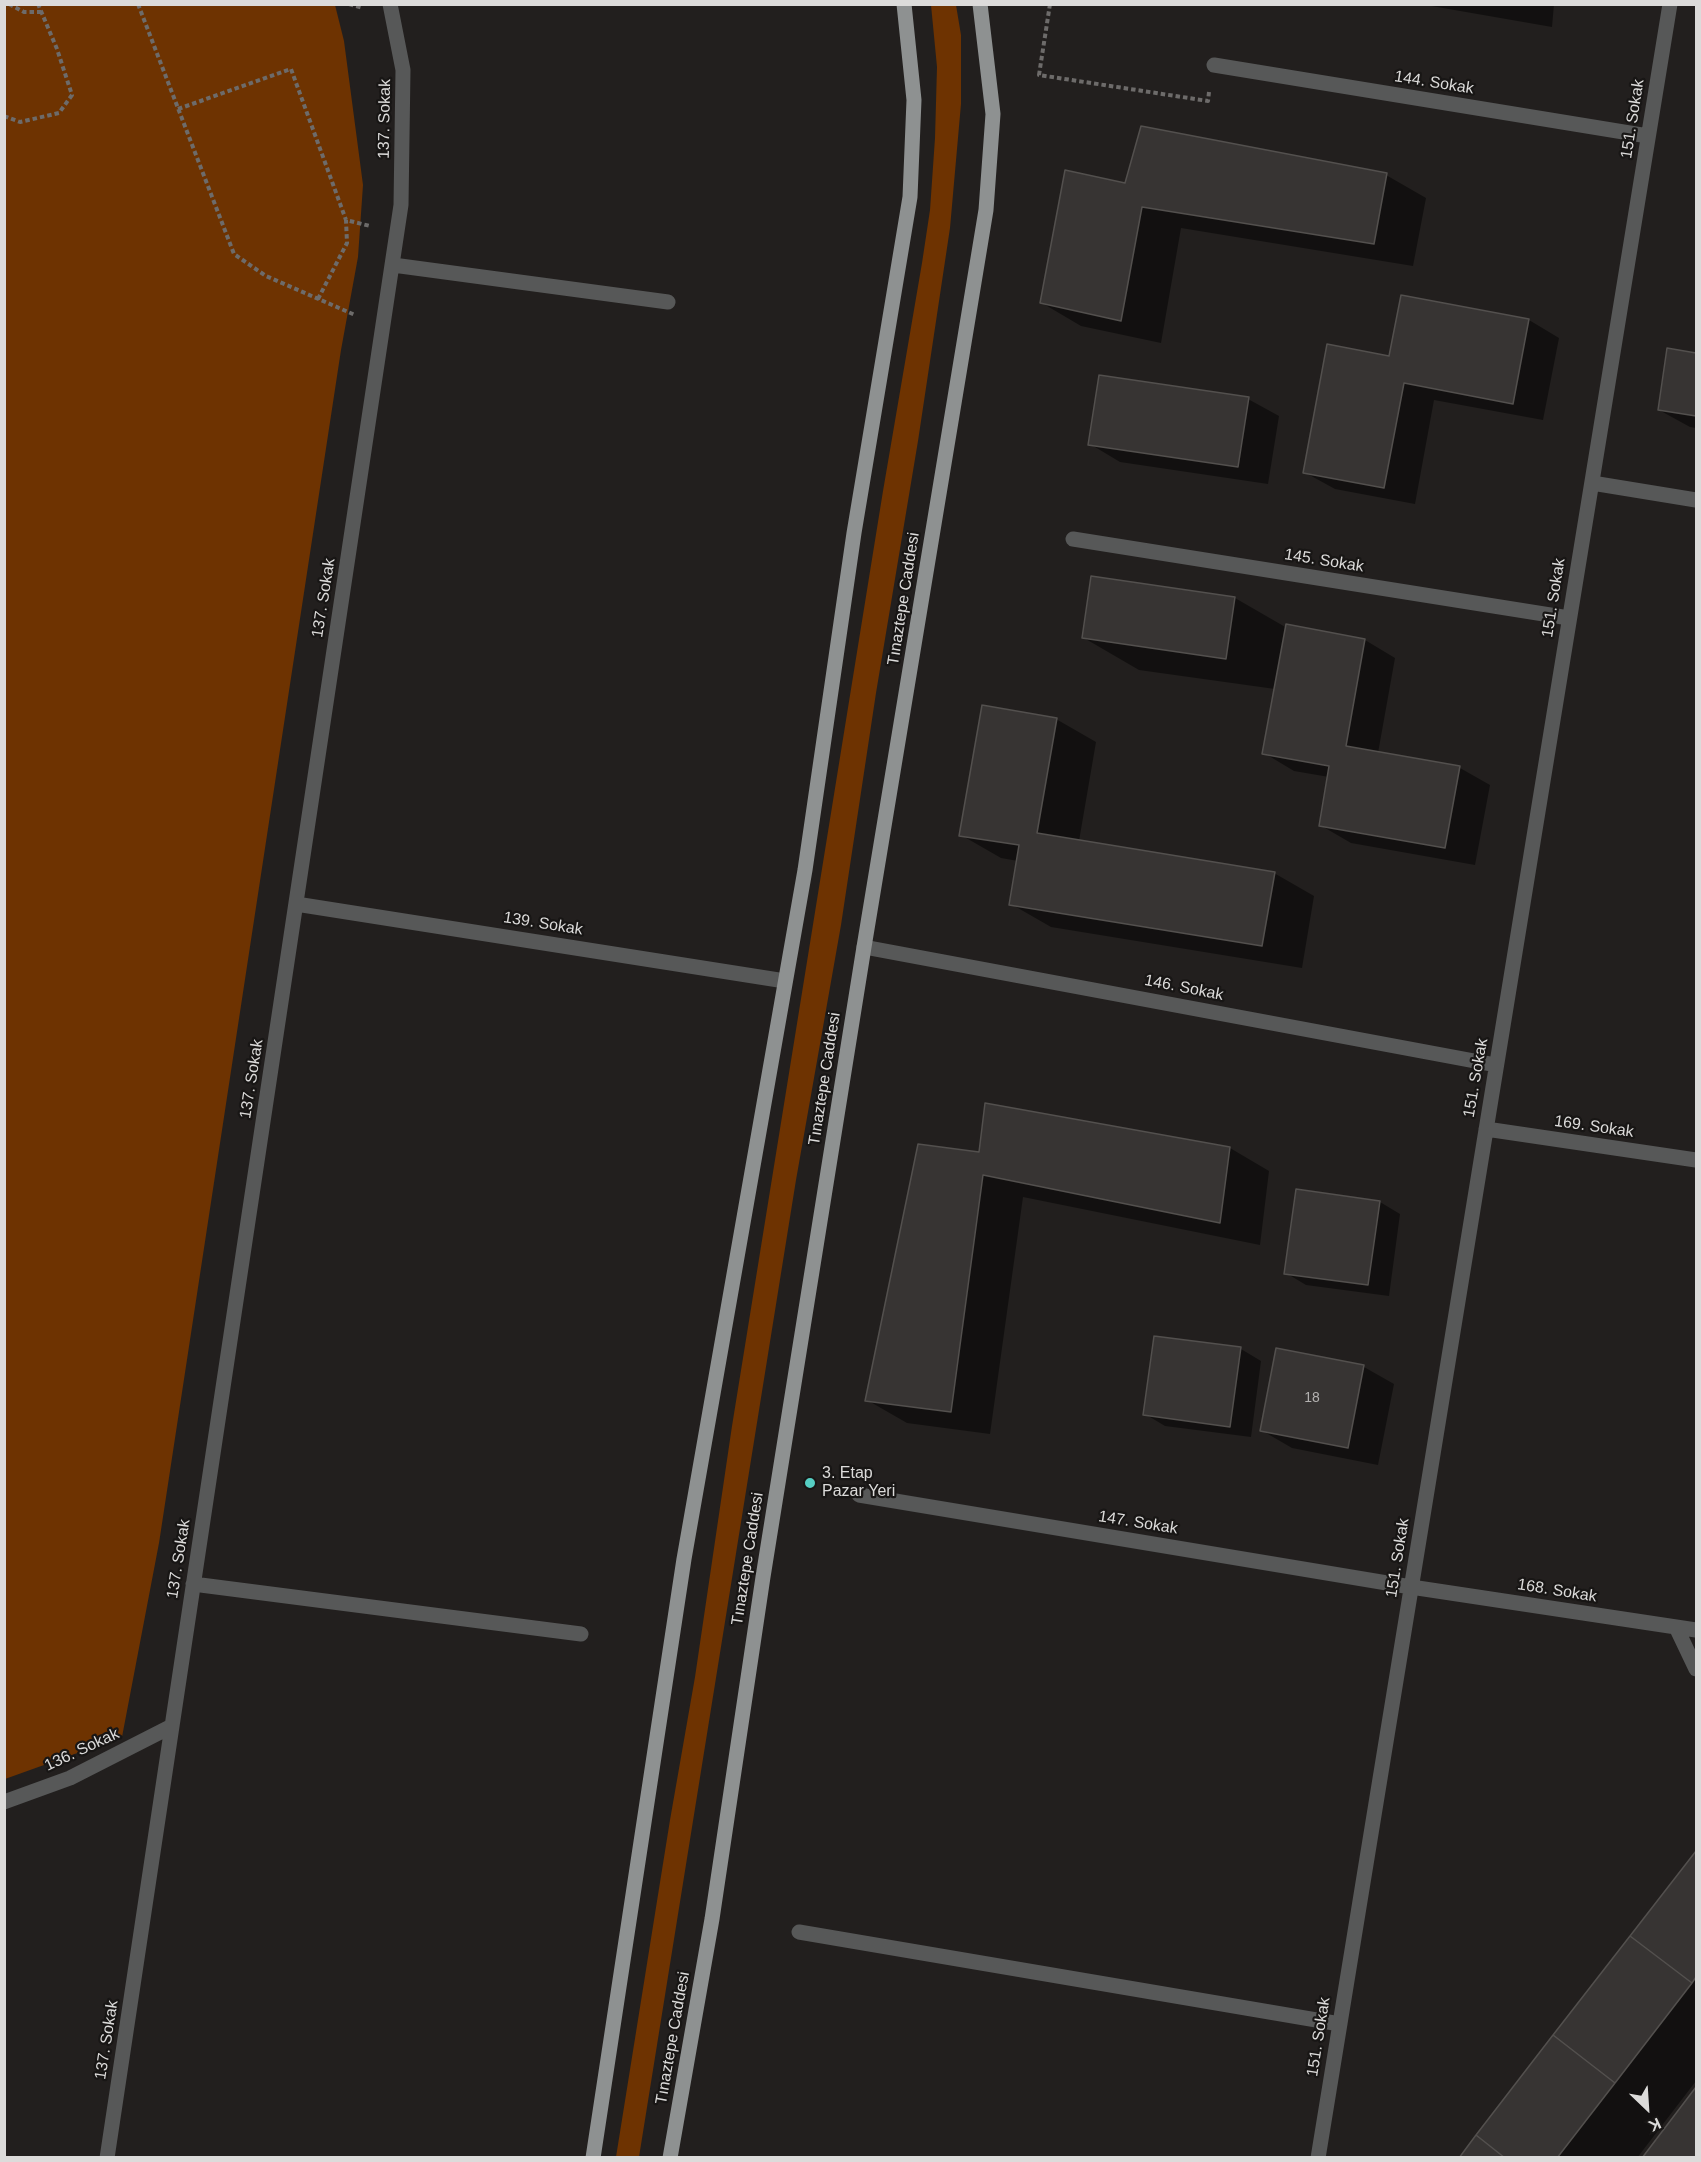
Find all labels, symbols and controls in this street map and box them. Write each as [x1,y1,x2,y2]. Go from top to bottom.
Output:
street label: 144. Sokak [1393,67,1475,99]
street label: 151. Sokak [1617,78,1649,160]
street label: 137. Sokak [375,79,395,159]
street label: Tınaztepe Caddesi [884,531,924,667]
street label: 145. Sokak [1283,545,1365,577]
street label: 137. Sokak [308,557,340,639]
street label: 151. Sokak [1538,557,1570,639]
street label: 139. Sokak [502,908,584,940]
street label: 146. Sokak [1143,971,1225,1005]
street label: Tınaztepe Caddesi [805,1011,845,1147]
street label: 151. Sokak [1460,1037,1492,1119]
street label: 137. Sokak [236,1038,268,1120]
street label: 169. Sokak [1553,1112,1635,1142]
house number: 18 [1304,1390,1320,1406]
place label: 3. Etap Pazar Yeri [822,1464,895,1502]
marker: 3. Etap Pazar Yeri [803,1476,817,1490]
street label: Tınaztepe Caddesi [728,1491,768,1627]
street label: 147. Sokak [1097,1507,1179,1539]
street label: 151. Sokak [1382,1517,1414,1599]
street label: 137. Sokak [163,1518,195,1600]
street label: 168. Sokak [1516,1575,1598,1607]
street label: 136. Sokak [42,1724,122,1776]
street label: Tınaztepe Caddesi [652,1970,694,2106]
street label: 151. Sokak [1303,1996,1335,2078]
street label: 137. Sokak [91,1999,123,2081]
north arrow [1617,2078,1677,2138]
text: K [1646,2115,1664,2135]

